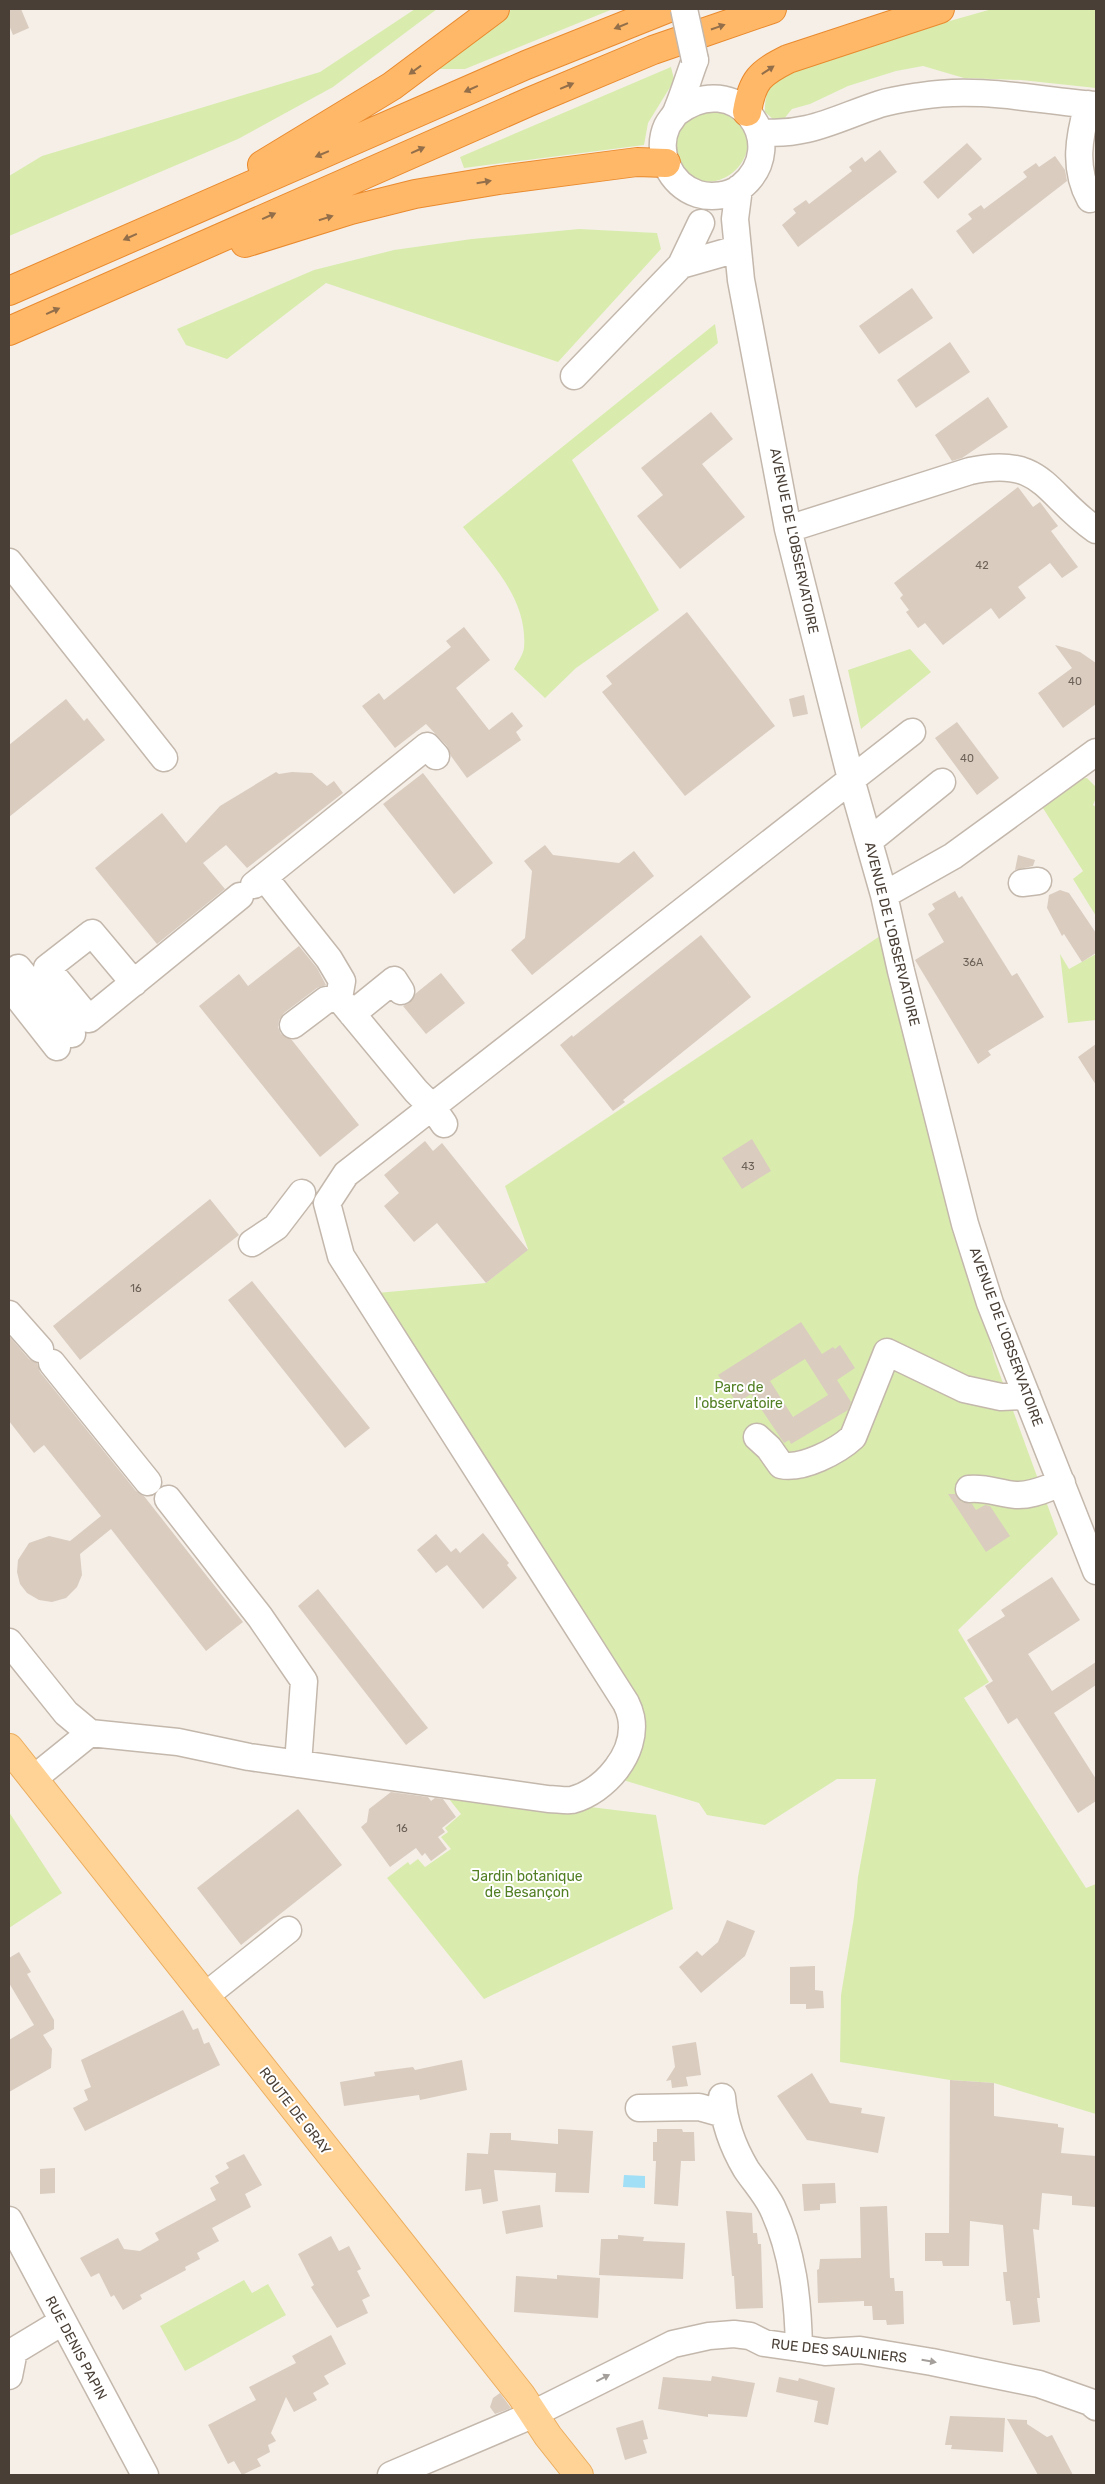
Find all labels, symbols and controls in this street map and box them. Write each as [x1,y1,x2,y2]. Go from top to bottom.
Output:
one-way arrow [613,22,628,30]
one-way arrow [711,23,726,30]
one-way arrow [408,65,422,75]
one-way arrow [761,65,775,75]
one-way arrow [560,81,574,89]
one-way arrow [464,85,478,93]
one-way arrow [411,146,425,154]
one-way arrow [315,151,329,159]
one-way arrow [477,178,493,186]
one-way arrow [262,211,276,219]
one-way arrow [318,213,333,221]
one-way arrow [123,233,137,241]
one-way arrow [46,307,60,315]
street label: AVENUE DE L'OBSERVATOIRE [766,447,822,635]
house number: 42 [975,559,989,572]
house number: 40 [1068,675,1082,688]
house number: 40 [960,752,974,765]
street label: AVENUE DE L'OBSERVATOIRE [861,840,923,1028]
house number: 36A [963,956,984,969]
house number: 43 [741,1160,755,1173]
street label: AVENUE DE L'OBSERVATOIRE [966,1245,1046,1429]
house number: 16 [130,1282,142,1295]
park label: Parc de l'observatoire [695,1379,783,1412]
house number: 16 [396,1822,408,1835]
park label: Jardin botanique de Besançon [471,1868,583,1901]
street label: ROUTE DE GRAY [256,2064,334,2158]
street label: RUE DENIS PAPIN [41,2293,111,2403]
street label: RUE DES SAULNIERS [770,2335,908,2367]
one-way arrow [921,2358,937,2366]
one-way arrow [596,2374,610,2382]

